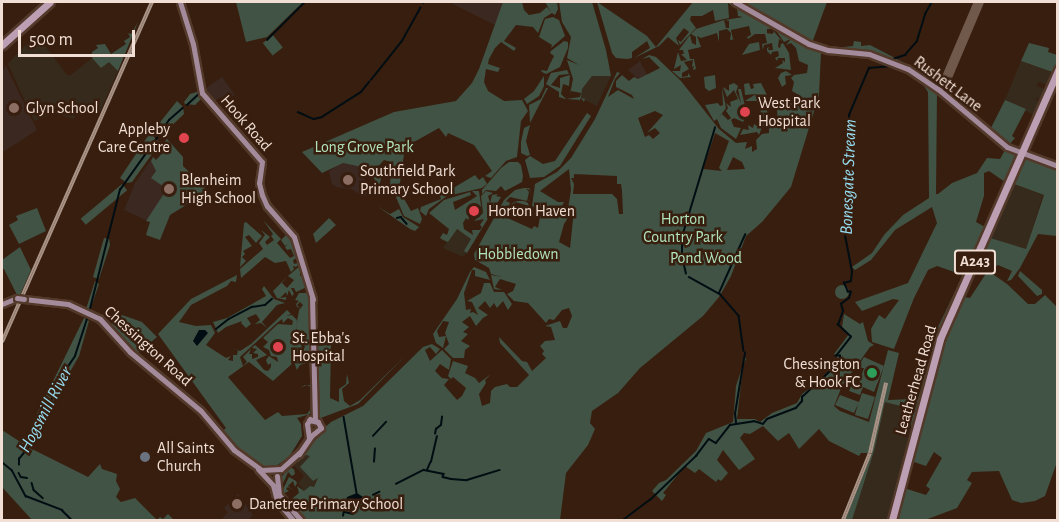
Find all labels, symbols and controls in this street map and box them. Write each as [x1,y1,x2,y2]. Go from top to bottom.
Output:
scale bar [21,18,138,56]
text: 500 m [29,31,73,49]
street label: Rushett Lane [910,52,986,116]
street label: Hook Road [216,91,276,155]
place label: West Park Hospital [758,93,820,131]
place label: Glyn School [26,98,98,118]
marker: Glyn School [7,101,21,115]
marker: West Park Hospital [736,103,754,121]
place label: Appleby Care Centre [98,119,170,157]
water label: Bonesgate Stream [836,119,862,235]
marker: Appleby Care Centre [175,129,193,147]
park label: Long Grove Park [314,137,414,157]
place label: Southfield Park Primary School [360,161,455,199]
place label: Blenheim High School [181,170,256,208]
marker: Southfield Park Primary School [341,173,355,187]
marker: Blenheim High School [162,182,176,196]
place label: Horton Haven [488,201,575,221]
marker: Horton Haven [465,202,483,220]
park label: Horton Country Park [643,209,723,247]
park label: Hobbledown [477,244,559,264]
park label: Pond Wood [670,248,742,268]
road number: A243 [952,250,998,274]
street label: Chessington Road [100,302,196,390]
street label: Leatherhead Road [891,323,941,437]
place label: St. Ebba's Hospital [292,328,350,366]
marker: St. Ebba's Hospital [269,338,287,356]
place label: Chessington & Hook FC [783,354,860,392]
water label: Hogsmill River [14,363,78,457]
marker: Chessington & Hook FC [865,366,879,380]
place label: All Saints Church [157,438,215,476]
marker: All Saints Church [138,450,152,464]
place label: Danetree Primary School [249,494,403,514]
marker: Danetree Primary School [230,497,244,511]

